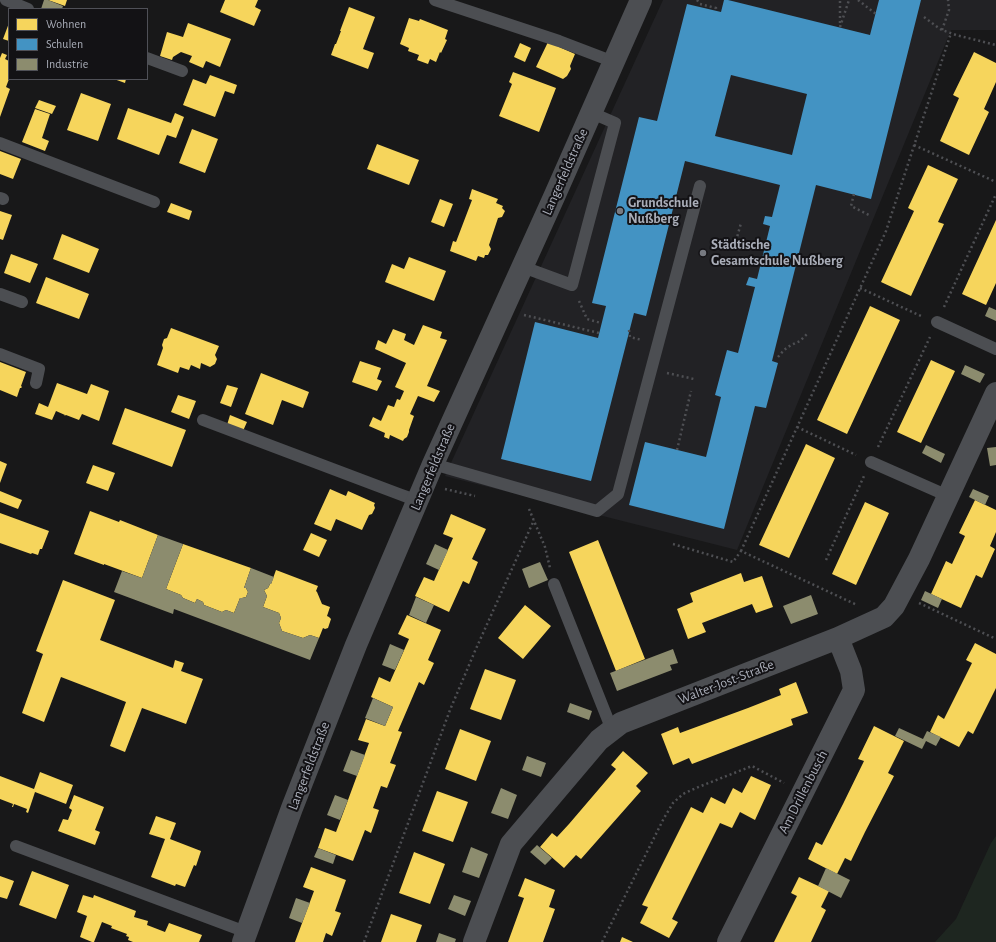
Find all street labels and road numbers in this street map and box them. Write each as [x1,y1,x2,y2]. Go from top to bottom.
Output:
street label: Langerfeldstraße [538,126,592,218]
street label: Langerfeldstraße [407,421,459,513]
street label: Walter-Jost-Straße [676,656,776,708]
street label: Langerfeldstraße [284,720,334,812]
street label: Am Drillenbusch [775,748,831,836]

